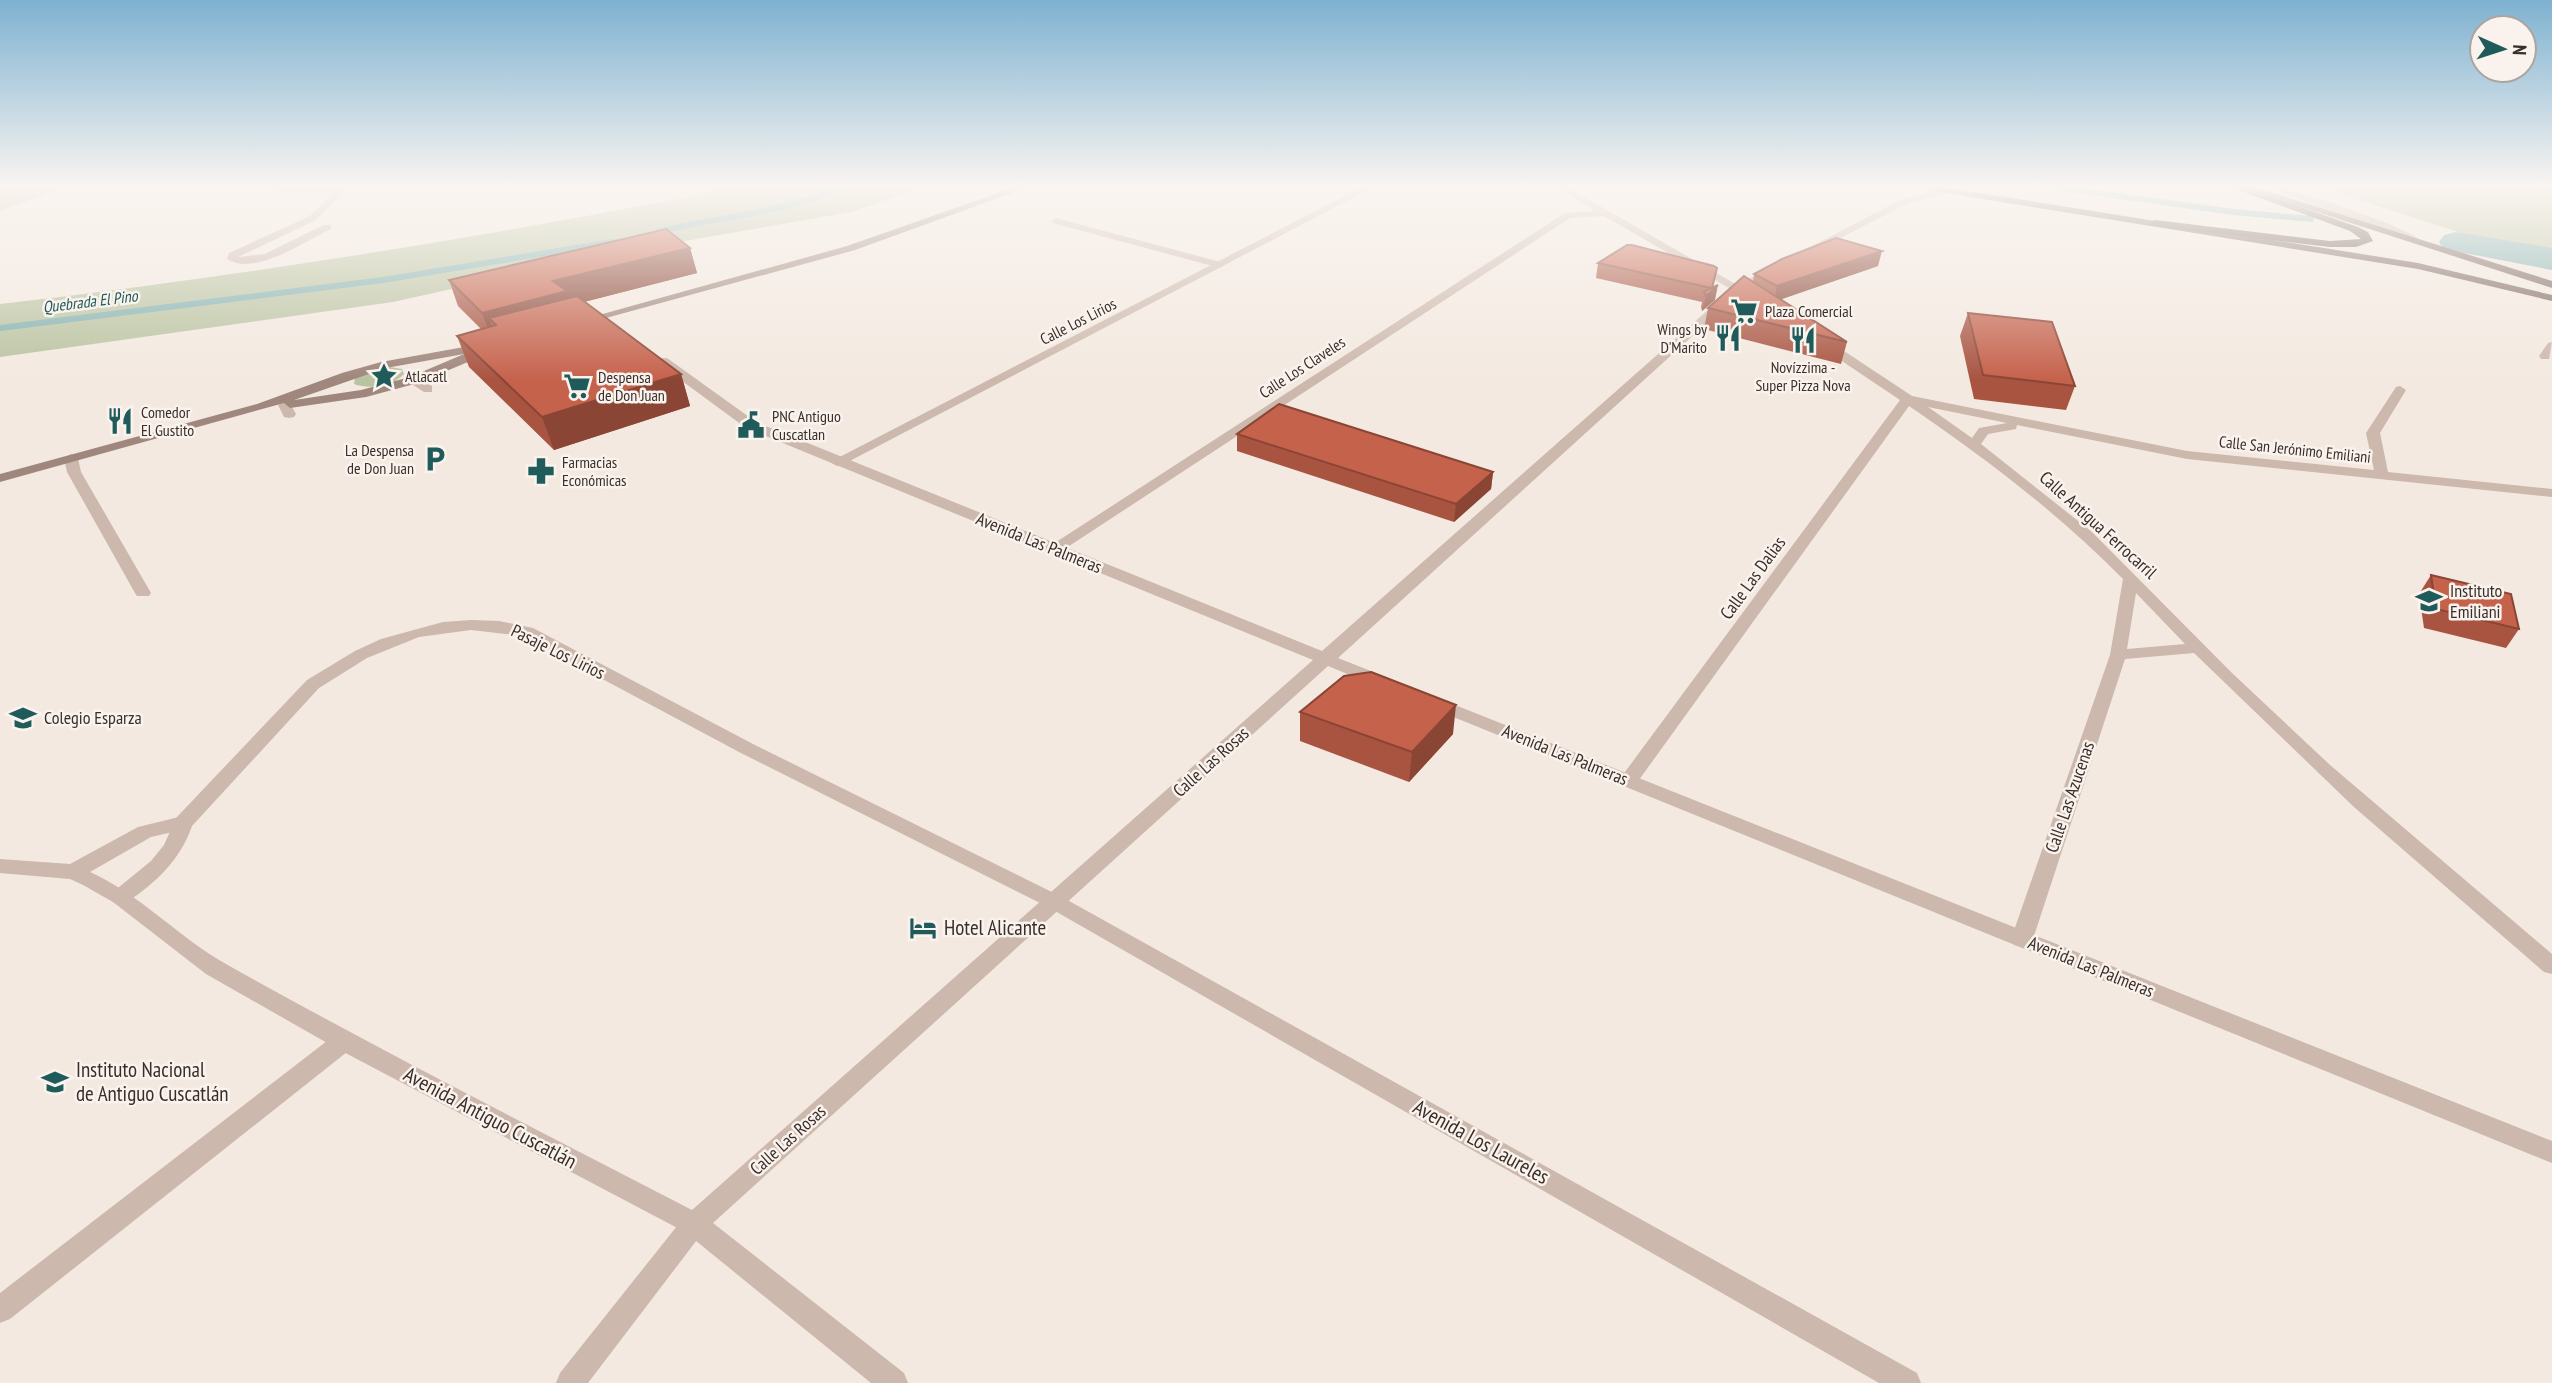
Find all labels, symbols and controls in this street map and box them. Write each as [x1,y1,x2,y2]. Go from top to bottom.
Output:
north arrow [2468,14,2538,84]
text: N [2508,44,2532,56]
water label: Quebrada El Pino [41,285,140,317]
street label: Calle Los Lirios [1037,293,1119,349]
supermarket icon: Plaza Comercial [1729,296,1759,326]
place label: Plaza Comercial [1765,301,1853,321]
place label: Wings by D'Marito [1657,319,1707,357]
restaurant icon: Wings by D'Marito [1713,323,1743,353]
restaurant icon: Novízzima - Super Pizza Nova [1788,325,1818,355]
street label: Calle Los Claveles [1255,332,1349,402]
place label: Novízzima - Super Pizza Nova [1755,357,1851,395]
place icon: Atlacatl [369,361,399,391]
place label: Atlacatl [405,366,447,386]
place label: Despensa de Don Juan [598,367,665,405]
supermarket icon: Despensa de Don Juan [562,371,592,401]
place label: Comedor El Gustito [141,402,194,440]
restaurant icon: Comedor El Gustito [105,406,135,436]
place label: PNC Antiguo Cuscatlan [772,406,841,444]
public building icon: PNC Antiguo Cuscatlan [736,410,766,440]
street label: Calle San Jerónimo Emiliani [2218,431,2372,467]
place label: La Despensa de Don Juan [345,440,414,478]
parking icon: La Despensa de Don Juan [420,444,450,474]
place label: Farmacias Económicas [562,452,627,490]
pharmacy icon: Farmacias Económicas [526,456,556,486]
street label: Calle Antigua Ferrocarril [2035,466,2162,584]
street label: Avenida Las Palmeras [973,507,1105,578]
street label: Calle Las Dalias [1715,532,1790,624]
place label: Instituto Emiliani [2450,579,2503,623]
school or university icon: Instituto Emiliani [2414,586,2444,616]
street label: Pasaje Los Lirios [507,619,609,684]
school or university icon: Colegio Esparza [8,703,38,733]
place label: Colegio Esparza [44,706,142,729]
street label: Avenida Las Palmeras [1499,719,1631,790]
street label: Calle Las Rosas [1168,722,1253,802]
street label: Calle Las Azucenas [2040,738,2099,855]
hotel icon: Hotel Alicante [908,913,938,943]
place label: Hotel Alicante [944,914,1046,941]
street label: Avenida Las Palmeras [2025,931,2157,1002]
place label: Instituto Nacional de Antiguo Cuscatlán [76,1056,229,1107]
street label: Avenida Antiguo Cuscatlán [399,1061,581,1175]
school or university icon: Instituto Nacional de Antiguo Cuscatlán [40,1067,70,1097]
street label: Avenida Los Laureles [1409,1093,1554,1190]
street label: Calle Las Rosas [745,1100,830,1180]

